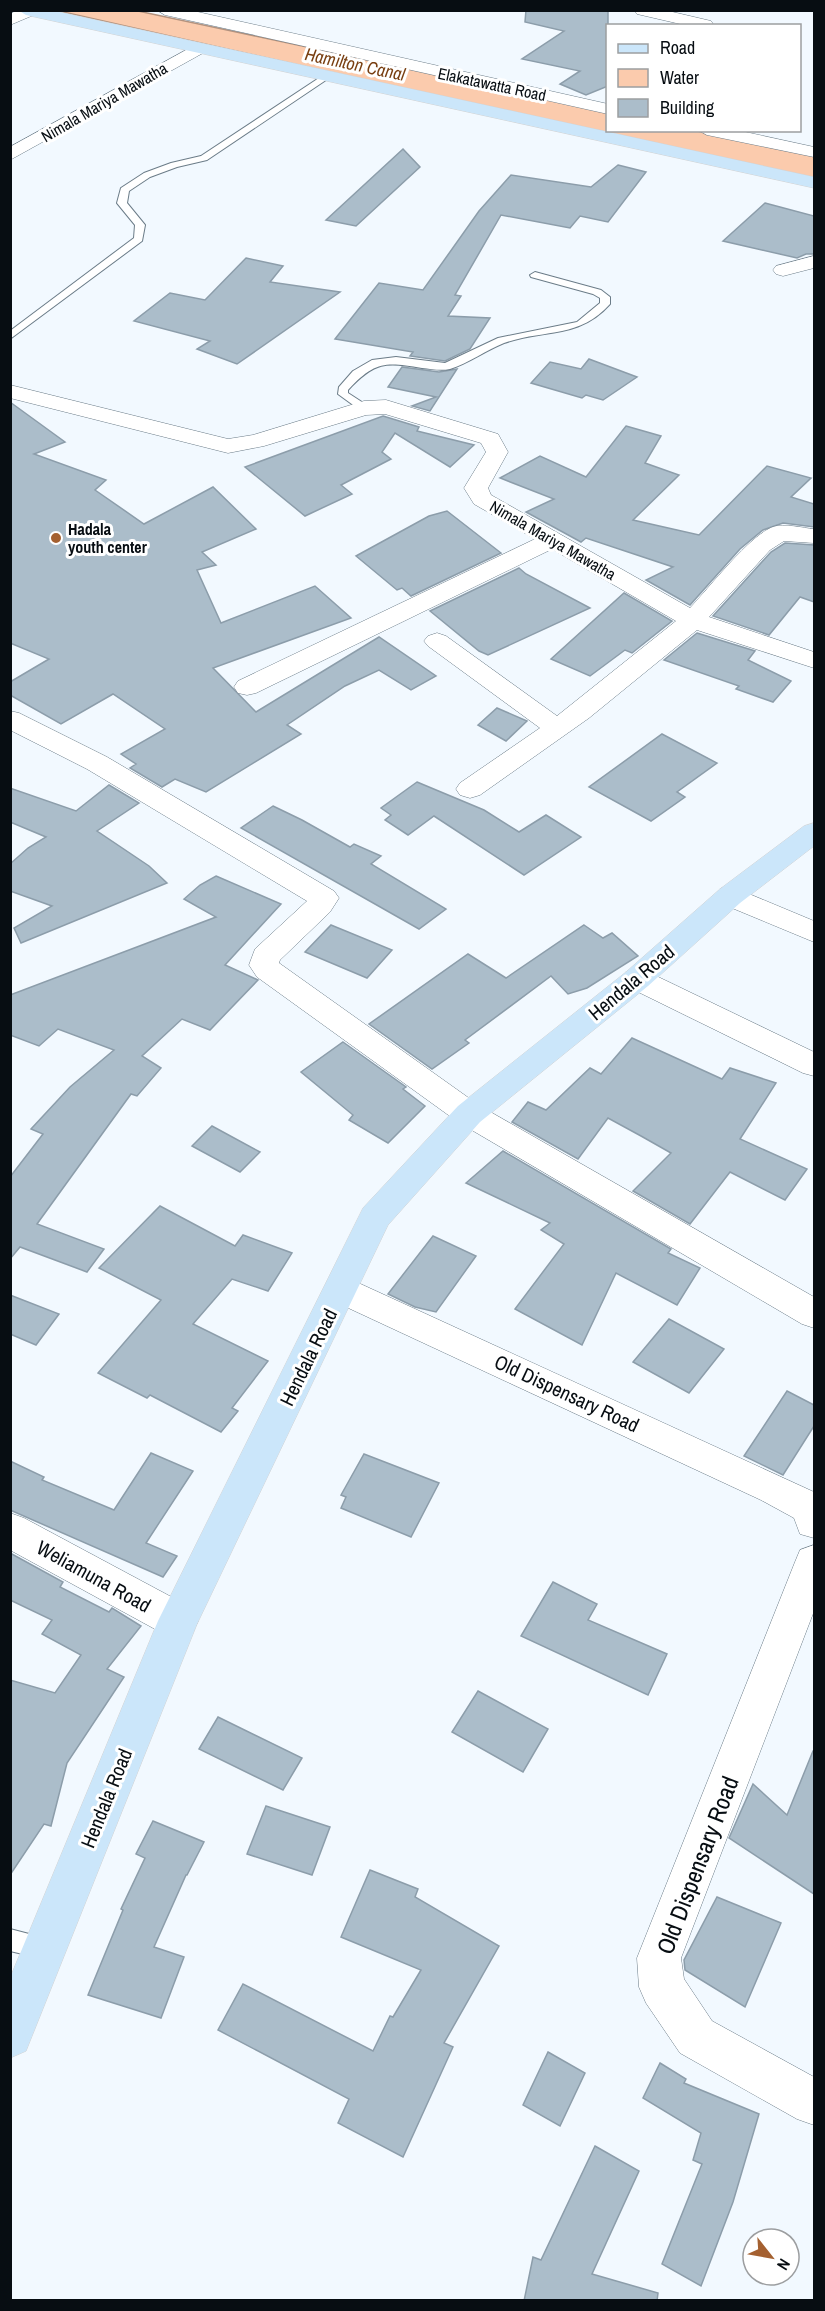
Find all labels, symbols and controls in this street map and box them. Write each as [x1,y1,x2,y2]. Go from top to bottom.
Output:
legend [606,24,801,132]
text: Road [660,35,695,60]
water label: Hamilton Canal [303,41,408,87]
street label: Nimala Mariya Mawatha [37,57,172,147]
street label: Elakatawatta Road [436,62,548,106]
text: Water [660,65,699,90]
text: Building [660,95,715,120]
street label: Nimala Mariya Mawatha [486,495,621,585]
place label: Hadala youth center [68,518,148,558]
marker: Hadala youth center [49,531,63,545]
street label: Hendala Road [582,938,680,1026]
street label: Hendala Road [273,1304,343,1410]
street label: Old Dispensary Road [490,1348,644,1438]
street label: Weliamuna Road [32,1534,156,1618]
street label: Hendala Road [74,1744,138,1852]
street label: Old Dispensary Road [648,1771,746,1959]
north arrow [741,2227,801,2287]
text: N [772,2255,796,2274]

